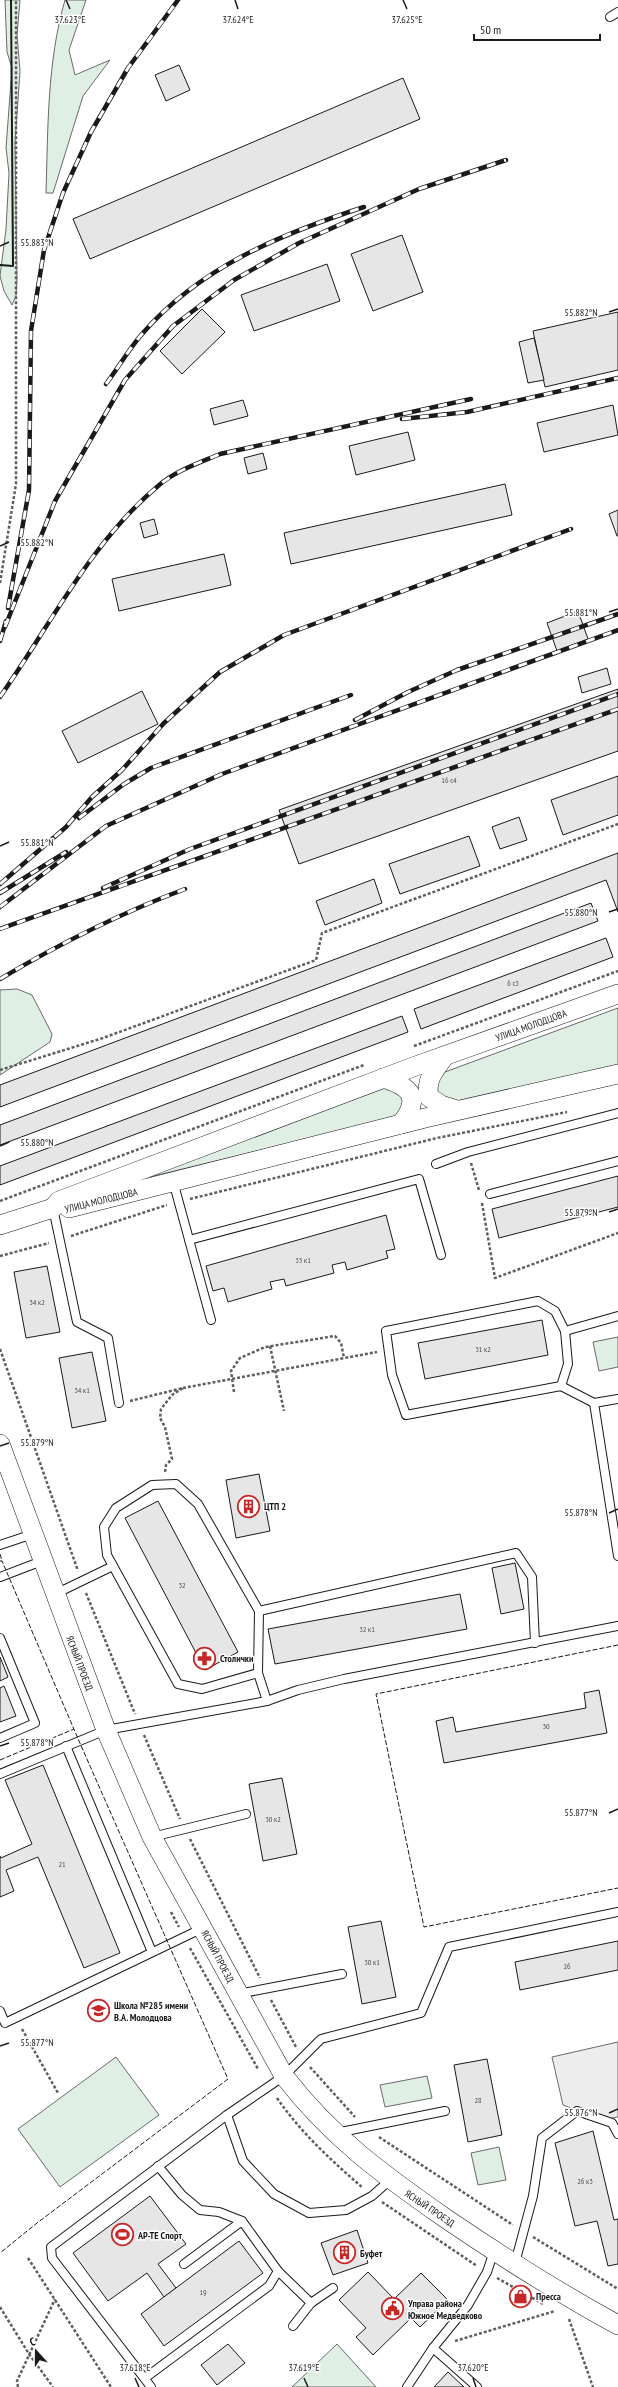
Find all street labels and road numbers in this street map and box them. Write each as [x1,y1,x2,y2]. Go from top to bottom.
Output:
street label: УЛИЦА МОЛОДЦОВА [494,1007,569,1044]
street label: УЛИЦА МОЛОДЦОВА [63,1185,139,1216]
street label: ЯСНЫЙ ПРОЕЗД [63,1634,96,1693]
street label: ЯСНЫЙ ПРОЕЗД [198,1928,237,1985]
street label: ЯСНЫЙ ПРОЕЗД [402,2187,458,2230]

